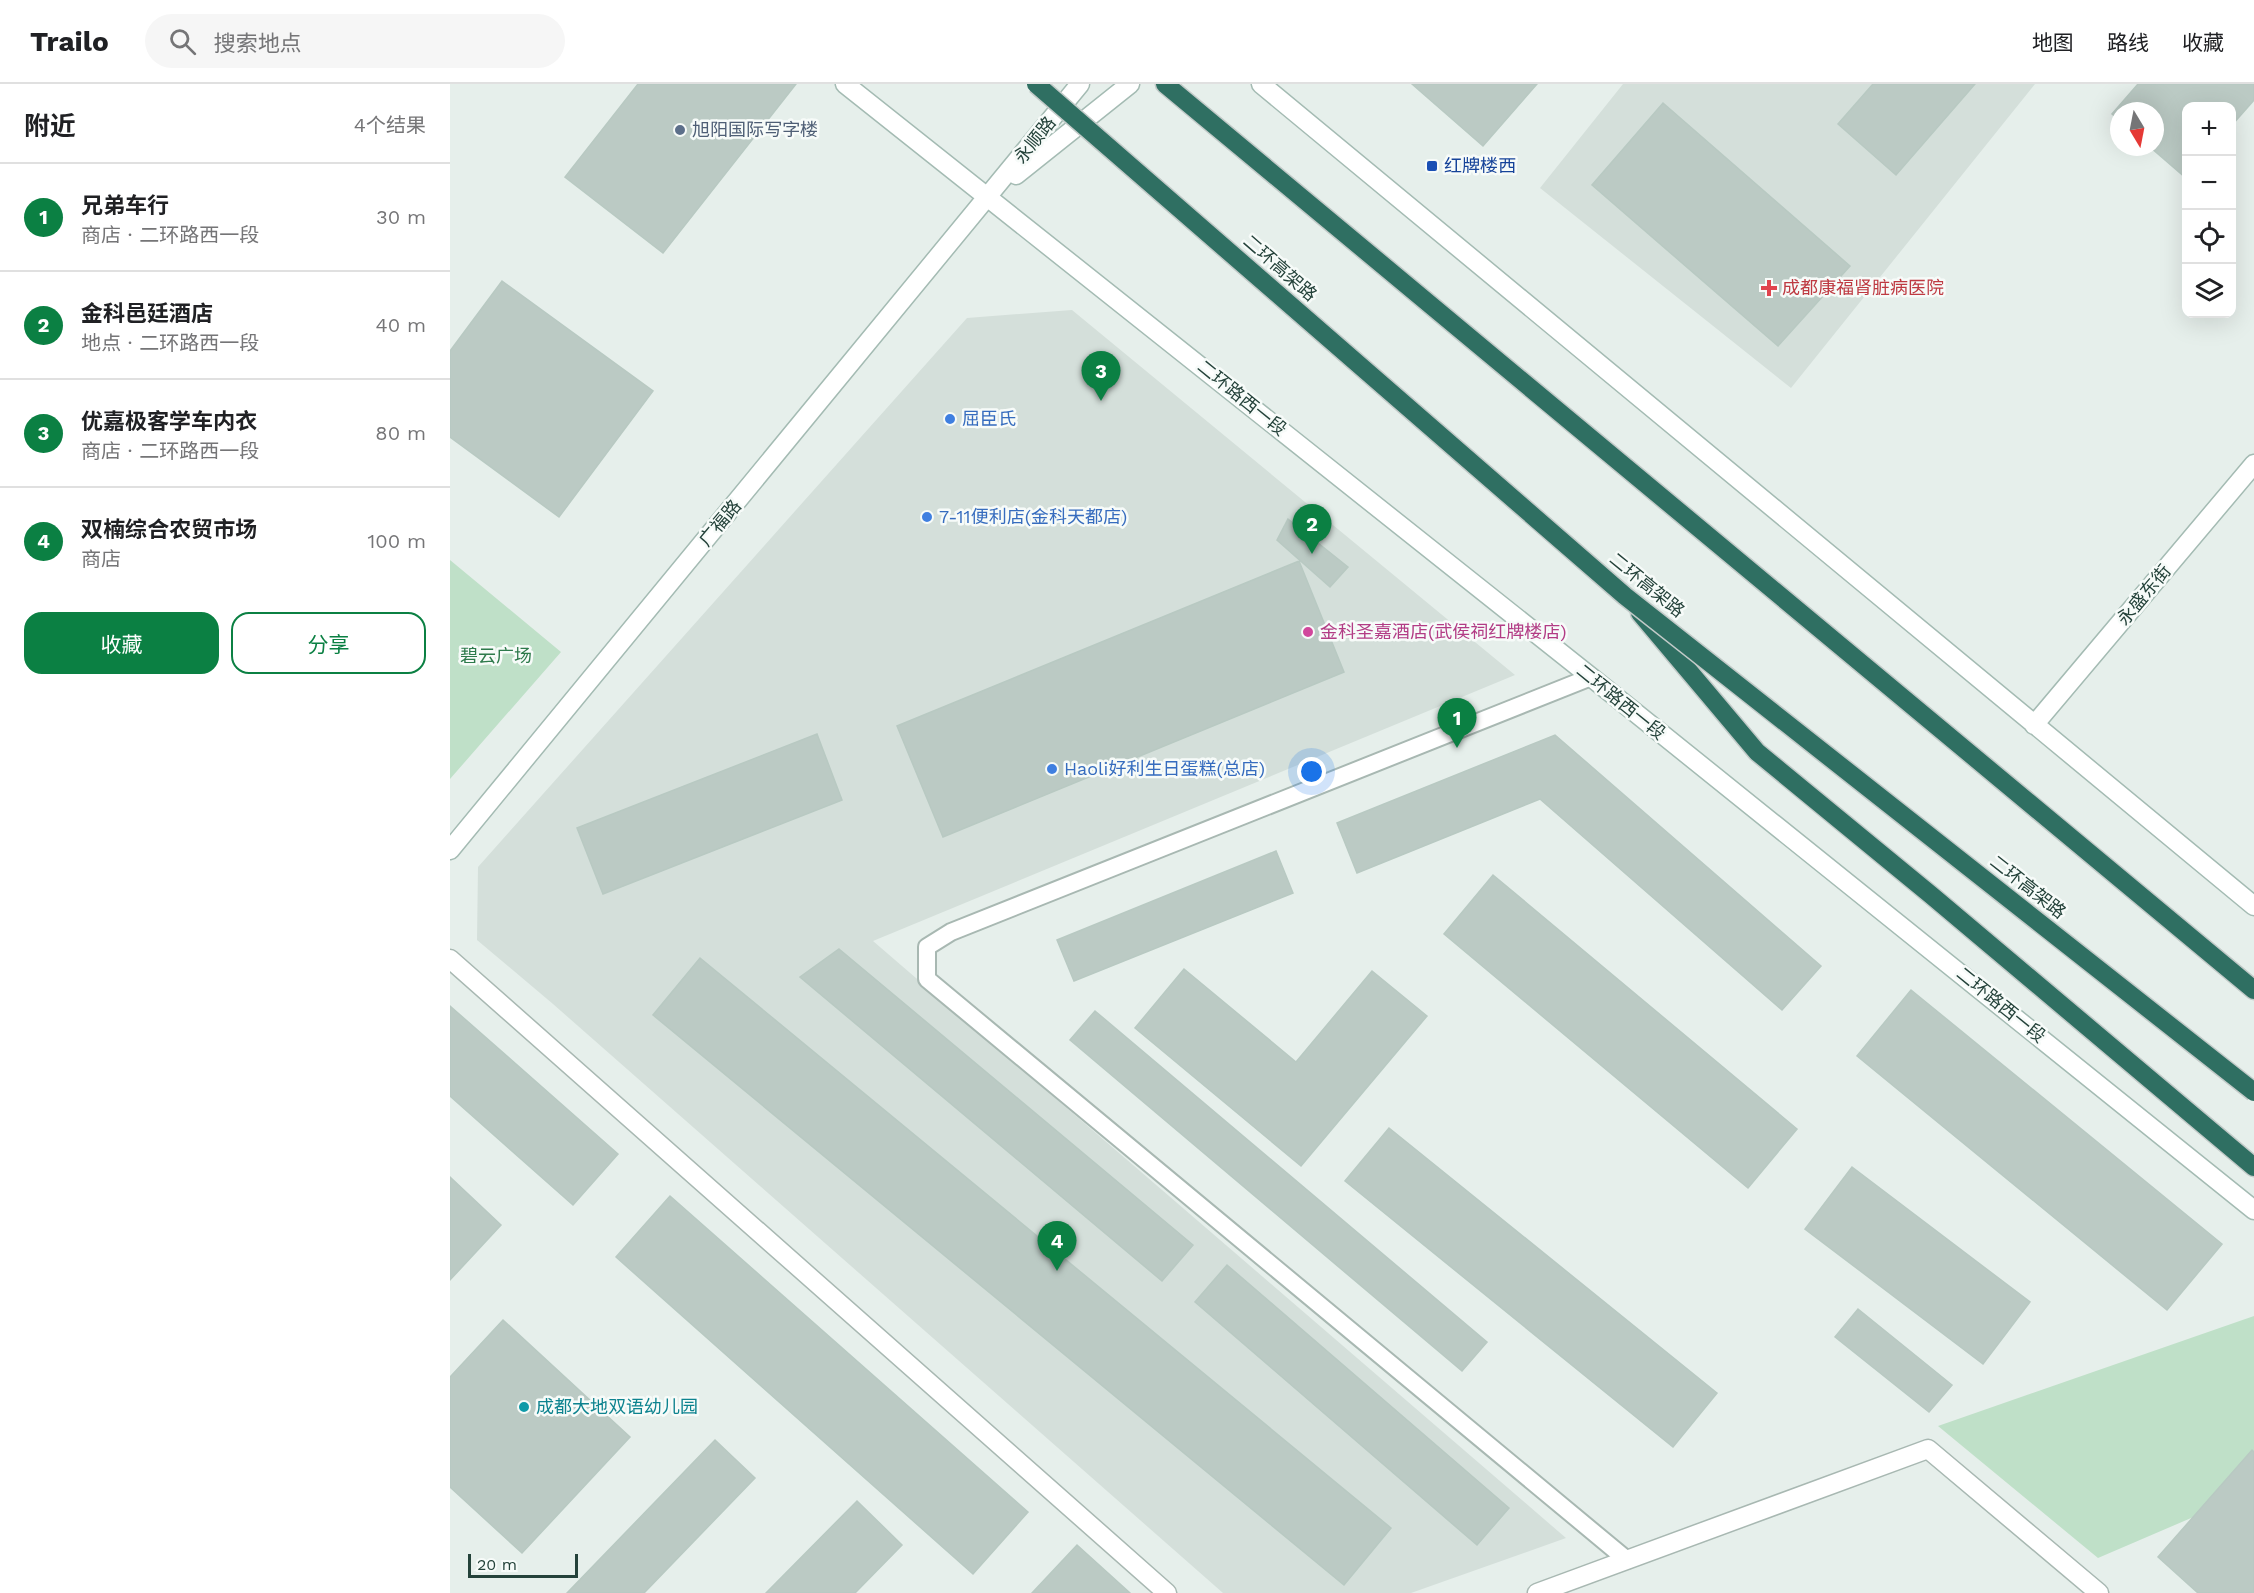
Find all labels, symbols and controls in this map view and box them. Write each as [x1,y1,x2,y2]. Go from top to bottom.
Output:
search box [145,14,565,68]
text: Trailo [30,25,109,58]
icon: search [166,25,199,58]
text: 地图 [2032,30,2074,55]
text: 路线 [2107,30,2149,55]
text: 收藏 [2182,30,2224,55]
text: 搜索地点 [214,31,302,56]
north arrow [2110,102,2164,156]
map controls [2182,102,2236,318]
button: + [2182,102,2236,156]
text: 附近 [24,111,76,141]
street label: 永顺路 [1009,112,1060,167]
text: 4个结果 [354,113,426,137]
place label: 旭阳国际写字楼 [692,119,818,140]
marker: 旭阳国际写字楼 [673,123,687,137]
place label: 红牌楼西 [1444,155,1516,176]
button: − [2182,156,2236,210]
marker: 红牌楼西 [1425,159,1439,173]
text: 兄弟车行 [81,193,169,218]
text: 1 [39,205,48,229]
text: 30 m [376,205,426,229]
button: locate [2182,210,2236,264]
text: 商店 · 二环路西一段 [81,223,259,247]
street label: 二环高架路 [1239,230,1321,305]
button: layers [2182,264,2236,318]
place label: 成都康福肾脏病医院 [1782,277,1944,298]
marker: 成都康福肾脏病医院 [1760,279,1778,297]
text: 金科邑廷酒店 [81,301,213,326]
text: 2 [38,313,49,337]
text: 40 m [375,313,426,337]
text: 地点 · 二环路西一段 [81,331,259,355]
pin: 3 [1082,352,1120,401]
street label: 二环路西一段 [1194,355,1291,440]
place label: 屈臣氏 [962,408,1016,429]
text: 优嘉极客学车内衣 [81,409,257,434]
marker: 屈臣氏 [943,412,957,426]
text: 3 [38,421,49,445]
text: 80 m [375,421,426,445]
text: 商店 · 二环路西一段 [81,439,259,463]
street label: 广福路 [694,495,745,550]
pin: 2 [1292,504,1332,554]
place label: 7-11便利店(金科天都店) [939,506,1127,527]
marker: 7-11便利店(金科天都店) [920,510,934,524]
text: 双楠综合农贸市场 [81,517,257,542]
text: 4 [37,529,50,553]
text: 100 m [367,529,426,553]
text: 商店 [81,547,121,571]
street label: 二环高架路 [1606,548,1689,621]
street label: 永盛东街 [2112,560,2175,629]
button: 收藏 [24,612,219,674]
button: 分享 [231,612,426,674]
place label: 金科圣嘉酒店(武侯祠红牌楼店) [1320,621,1567,642]
marker: 金科圣嘉酒店(武侯祠红牌楼店) [1301,625,1315,639]
park label: 碧云广场 [460,645,532,666]
street label: 二环路西一段 [1573,659,1670,744]
pin: 1 [1438,698,1476,748]
your location [1297,757,1326,786]
place label: Haoli好利生日蛋糕(总店) [1064,758,1265,779]
marker: Haoli好利生日蛋糕(总店) [1045,762,1059,776]
street label: 二环高架路 [1986,851,2070,923]
street label: 二环路西一段 [1953,962,2050,1047]
pin: 4 [1038,1222,1076,1271]
place label: 成都大地双语幼儿园 [536,1396,698,1417]
marker: 成都大地双语幼儿园 [517,1400,531,1414]
scale bar [468,1551,578,1578]
text: 20 m [477,1555,517,1574]

